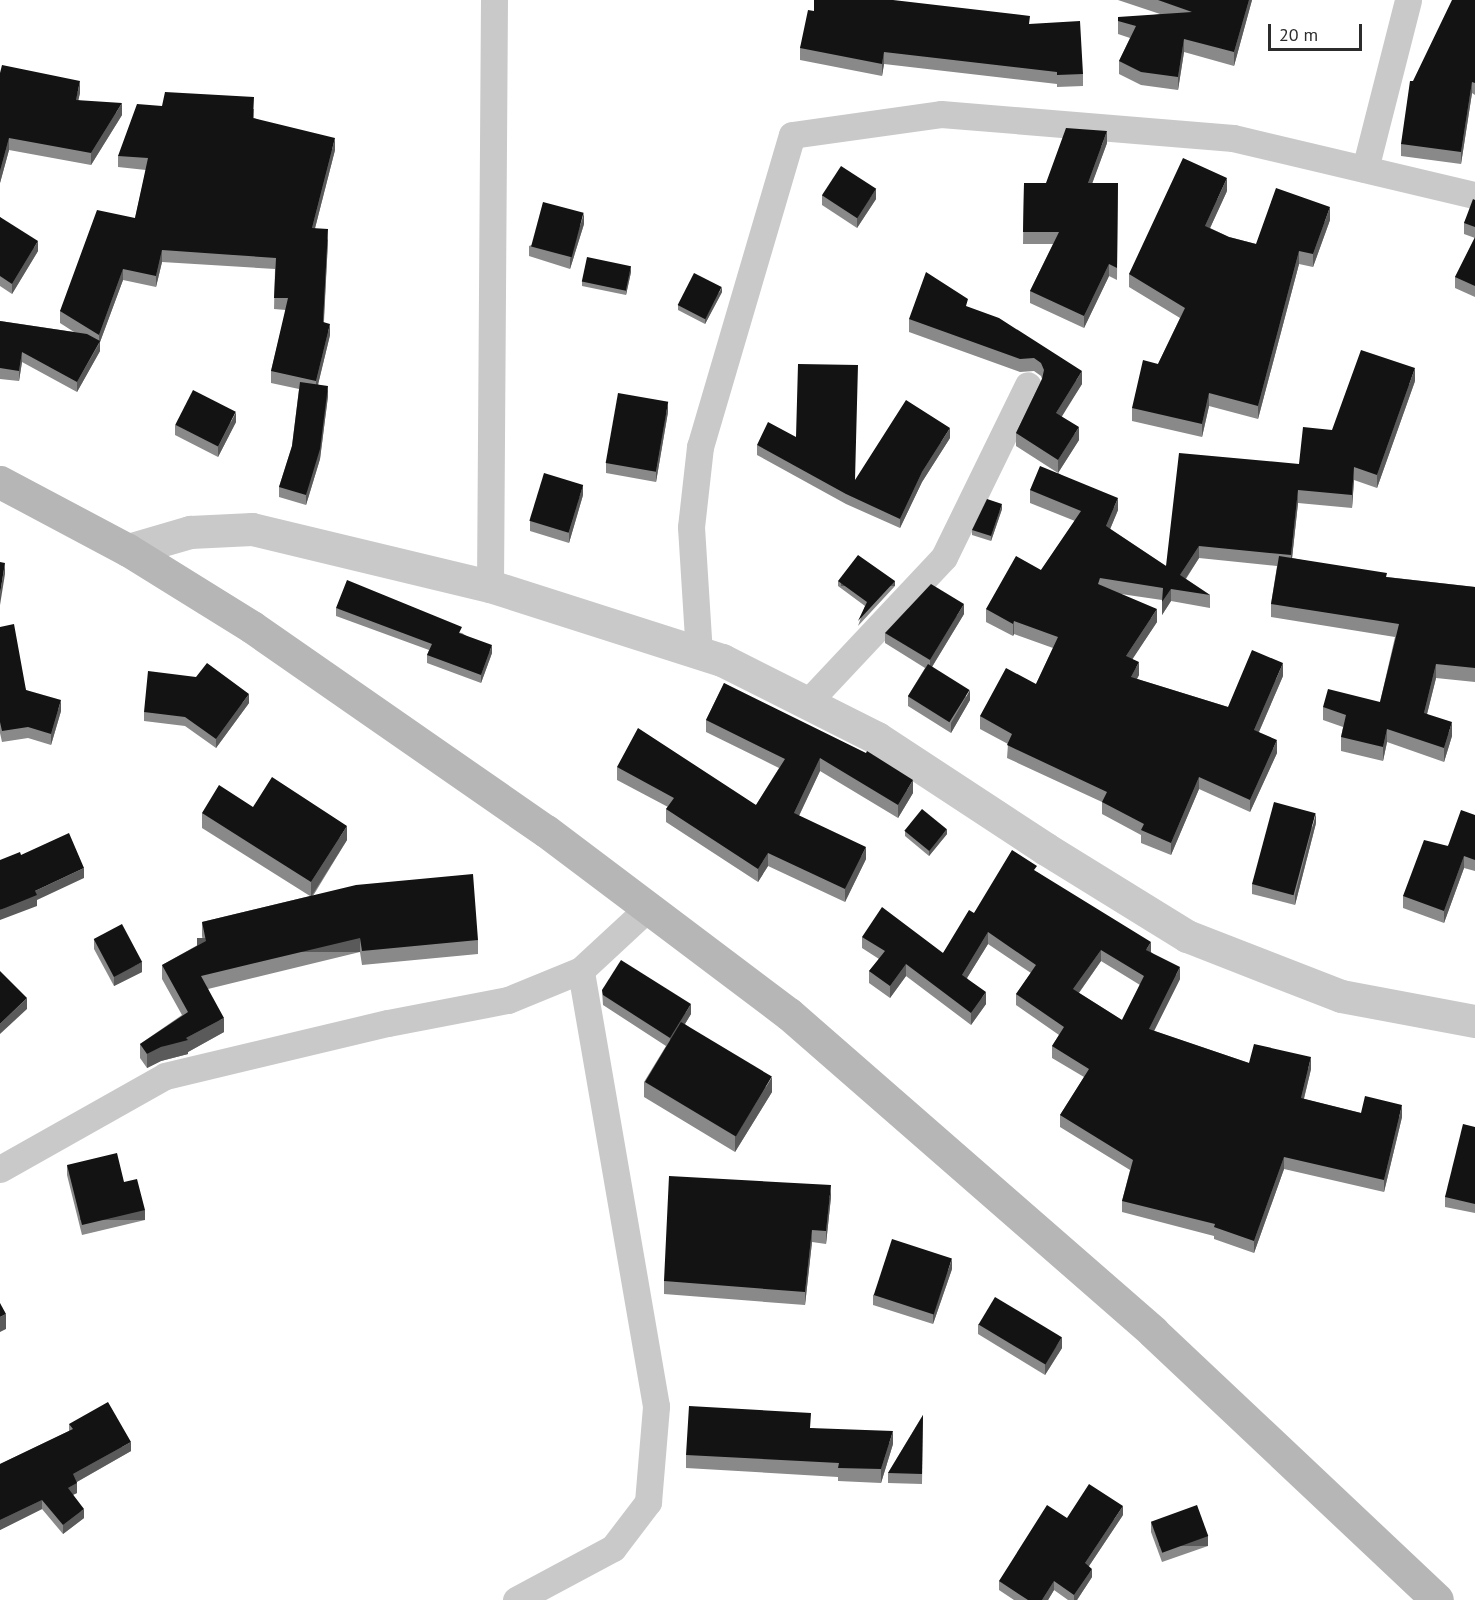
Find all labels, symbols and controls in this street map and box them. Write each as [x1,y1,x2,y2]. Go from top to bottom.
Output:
scale bar [1271,12,1366,50]
text: 20 m [1279,23,1318,46]

